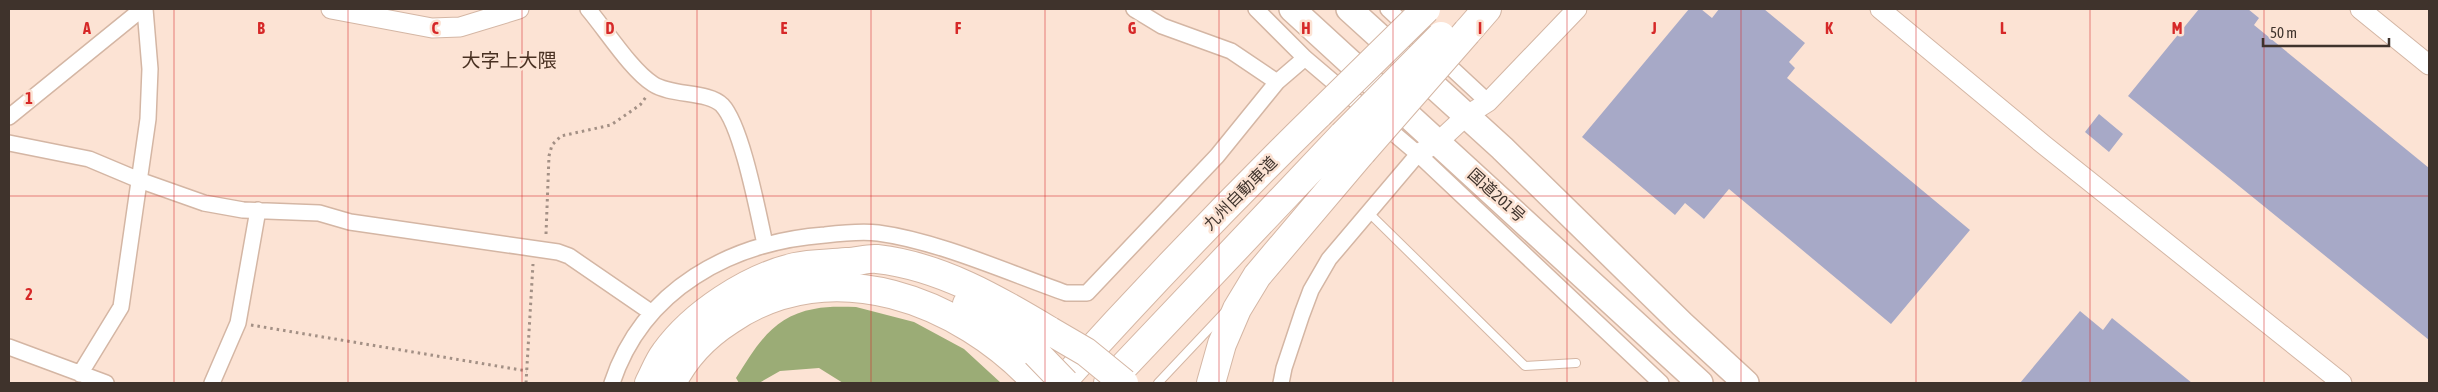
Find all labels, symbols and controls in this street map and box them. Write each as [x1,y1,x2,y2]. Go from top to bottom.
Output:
scale bar [2263,15,2389,47]
text: A [82,19,91,37]
text: B [257,19,265,37]
text: C [431,19,439,37]
text: D [606,19,615,37]
text: E [781,19,788,37]
text: F [955,19,962,37]
text: G [1128,19,1137,37]
text: H [1301,19,1311,37]
text: I [1478,19,1482,37]
text: J [1650,19,1657,37]
text: K [1825,19,1833,37]
text: L [2000,19,2007,37]
text: M [2172,19,2182,37]
text: 50 m [2270,24,2297,41]
district label: 大字上大隈 [461,49,557,71]
text: 1 [25,89,33,107]
street label: 九州自動車道 [1200,153,1280,233]
street label: 国道201号 [1465,165,1529,225]
text: 2 [25,285,33,303]

